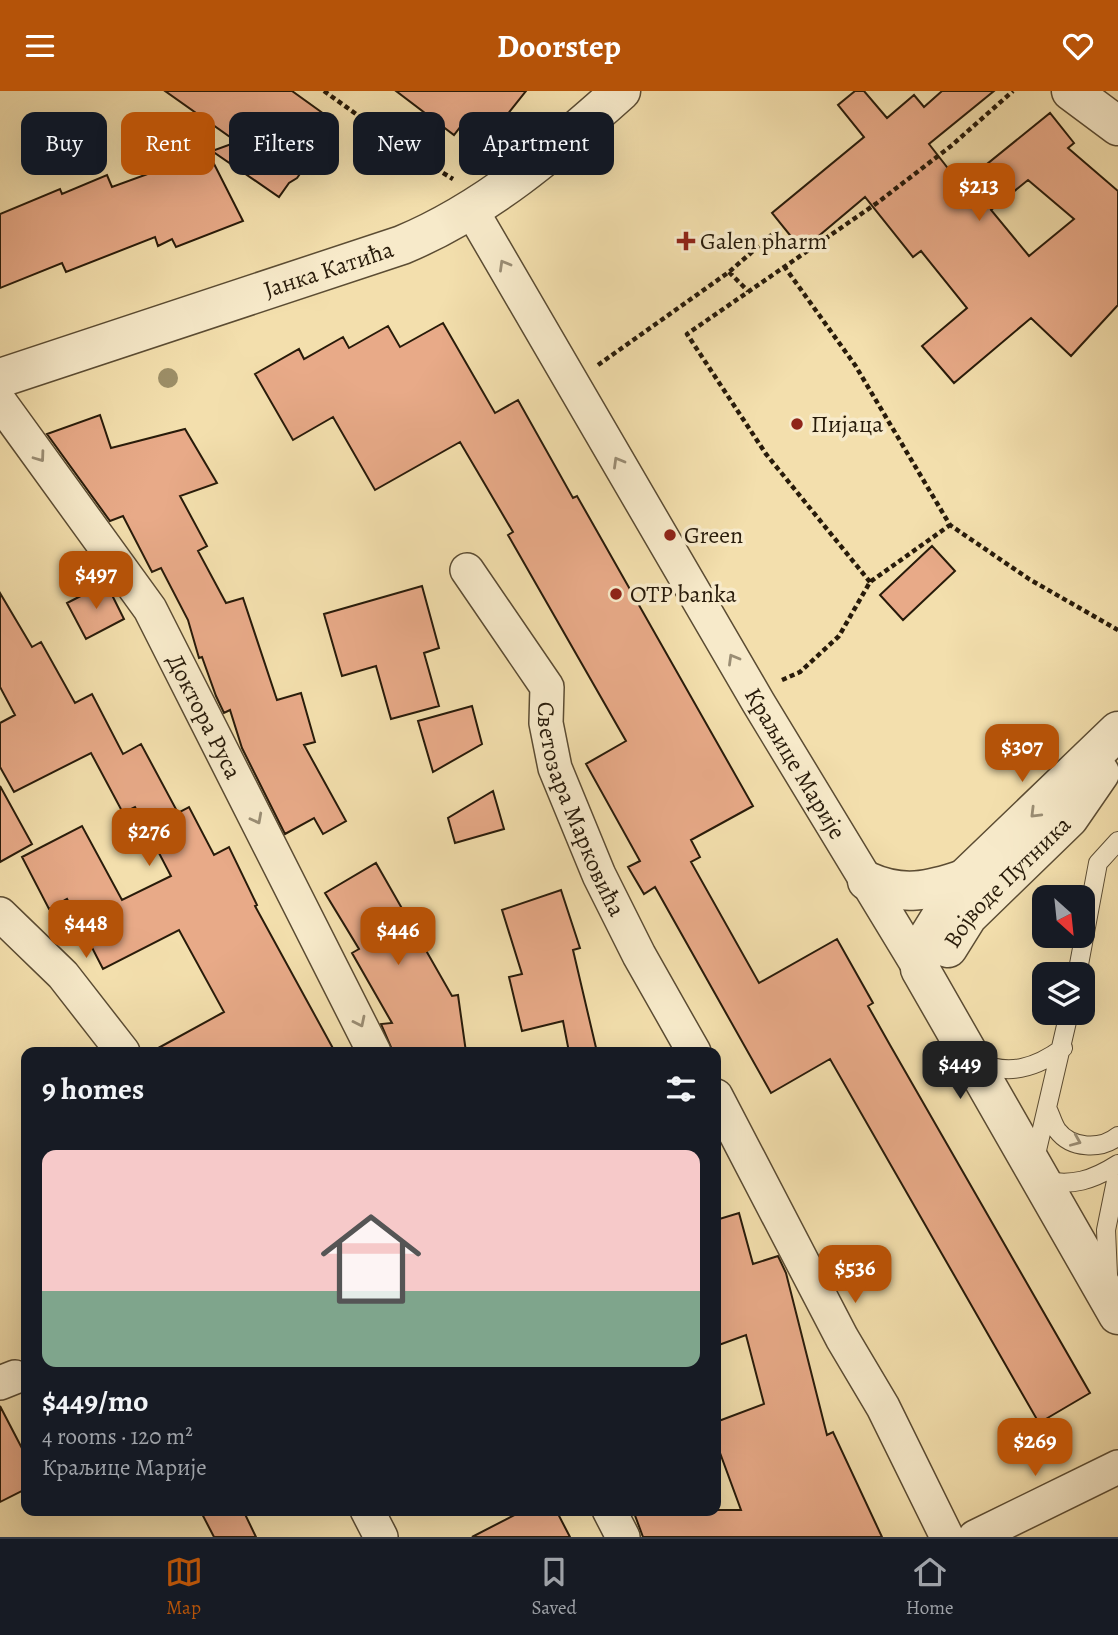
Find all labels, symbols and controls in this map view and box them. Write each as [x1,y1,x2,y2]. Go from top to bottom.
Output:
text: Doorstep [497,24,621,68]
icon: menu [21,27,59,65]
icon: heart [1059,27,1097,65]
chip: Buy [21,112,107,175]
chip: Rent [121,112,215,175]
chip: Filters [229,112,339,175]
chip: New [353,112,445,175]
chip: Apartment [459,112,614,175]
pin: $213 [938,163,1020,223]
text: $213 [959,170,999,201]
place label: Galen pharm [700,225,827,257]
street label: Јанка Катића [259,233,398,306]
marker: Galen pharm [678,233,694,249]
one-way arrow [499,260,512,273]
place label: Пијаца [811,408,883,440]
marker: Пијаца [789,416,805,432]
one-way arrow [32,449,45,462]
one-way arrow [613,457,626,470]
place label: Green [684,519,743,551]
marker: Green [662,527,678,543]
pin: $497 [55,552,137,611]
text: $497 [75,558,117,589]
place label: OTP banka [630,578,737,610]
marker: OTP banka [608,586,624,602]
street label: Доктора Руса [159,648,249,785]
one-way arrow [728,653,741,666]
street label: Краљице Марије [737,682,854,845]
street label: Светозара Марковића [530,701,633,922]
pin: $307 [981,725,1063,784]
text: $307 [1001,731,1043,762]
one-way arrow [1030,805,1043,818]
pin: $276 [108,809,190,868]
street label: Војводе Путника [936,809,1078,954]
one-way arrow [248,812,262,825]
text: $276 [128,815,170,846]
north arrow [1032,885,1096,949]
map controls [1032,885,1095,1025]
pin: $448 [45,901,127,960]
text: $448 [64,907,108,938]
pin: $446 [357,907,439,967]
text: $446 [376,914,420,945]
button: layers [1032,962,1095,1025]
one-way arrow [352,1015,366,1027]
pin: $449 [919,1041,1001,1101]
text: $449 [939,1048,982,1079]
text: 9 homes [42,1069,144,1109]
icon: filters [662,1070,700,1108]
one-way arrow [1069,1133,1082,1147]
icon: home [308,1196,434,1322]
pin: $536 [814,1245,896,1305]
text: $536 [834,1252,876,1283]
text: $449/mo [42,1381,149,1421]
pin: $269 [994,1419,1076,1478]
text: 4 rooms · 120 m² [42,1421,193,1452]
text: $269 [1013,1425,1057,1456]
text: Краљице Марије [42,1452,207,1483]
tab: Map [165,1553,203,1621]
tab: Saved [532,1553,577,1621]
tab: Home [906,1553,953,1621]

